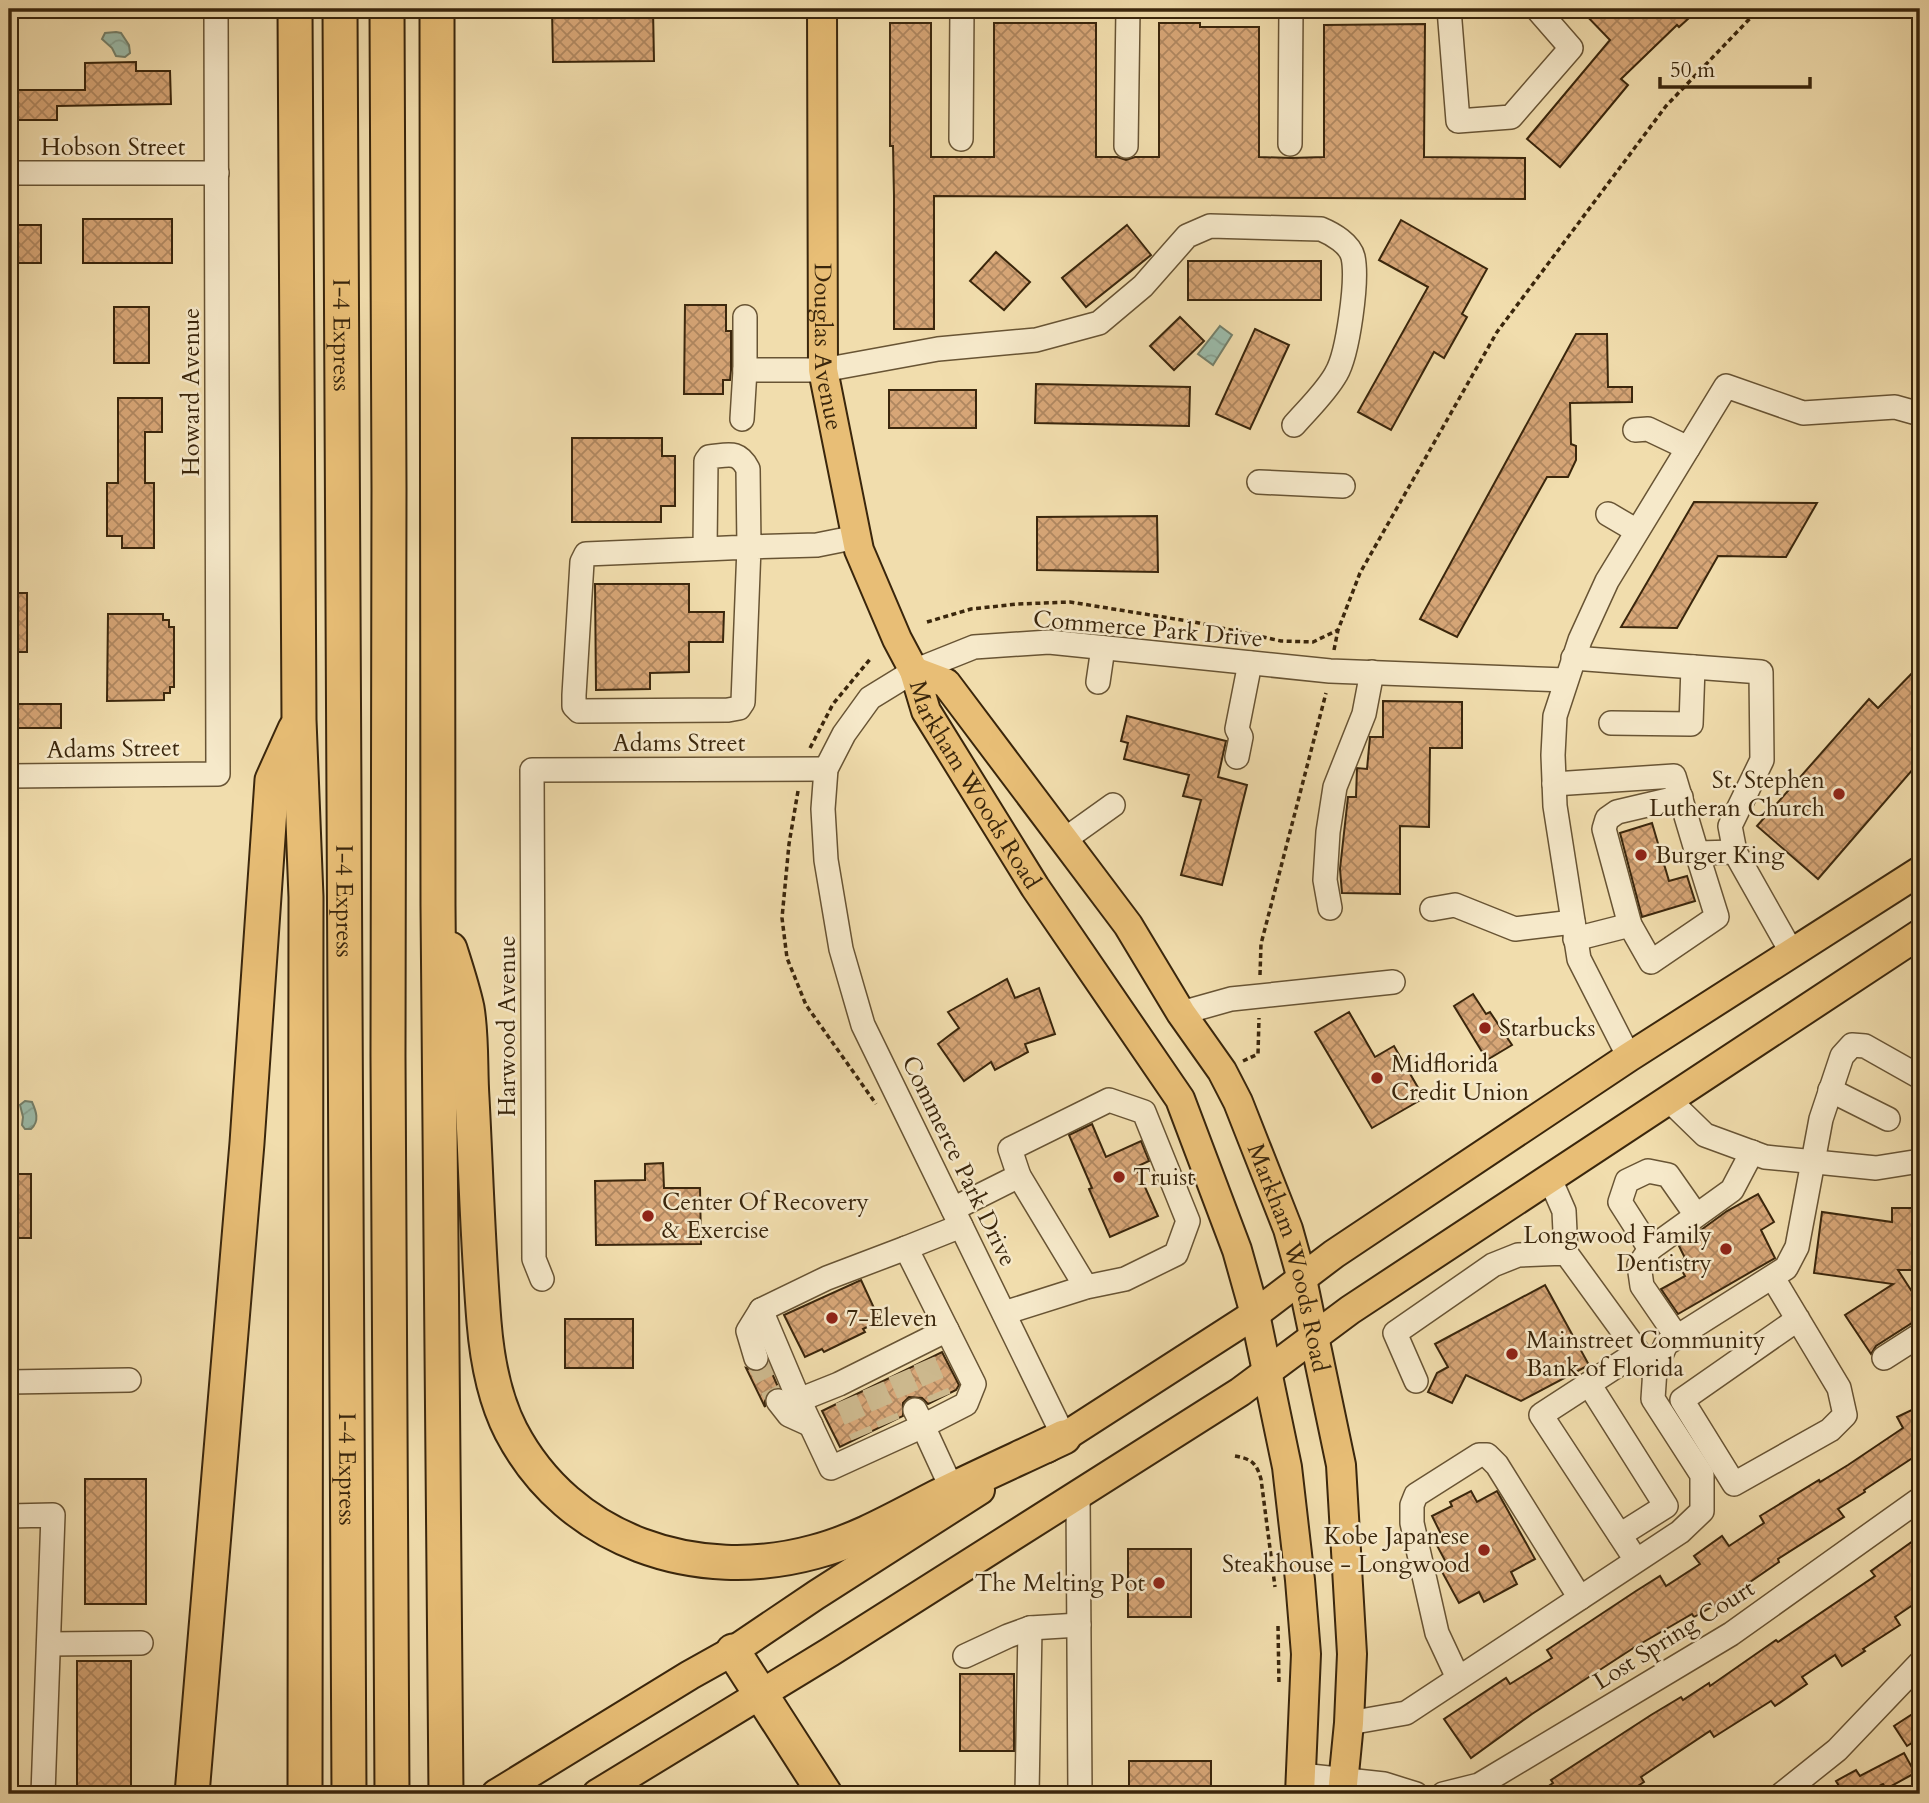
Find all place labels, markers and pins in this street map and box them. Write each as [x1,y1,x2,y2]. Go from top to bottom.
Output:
place label: St. Stephen Lutheran Church [1649,764,1825,825]
marker: St. Stephen Lutheran Church [1831,786,1847,802]
place label: Burger King [1655,839,1785,872]
marker: Burger King [1633,847,1649,863]
place label: Starbucks [1499,1012,1596,1045]
marker: Starbucks [1477,1020,1493,1036]
place label: Midflorida Credit Union [1391,1048,1530,1109]
marker: Midflorida Credit Union [1369,1070,1385,1086]
place label: Truist [1133,1161,1195,1194]
marker: Truist [1111,1169,1127,1185]
place label: Center Of Recovery & Exercise [662,1186,869,1247]
marker: Center Of Recovery & Exercise [640,1208,656,1224]
place label: Longwood Family Dentistry [1523,1219,1712,1280]
marker: Longwood Family Dentistry [1718,1241,1734,1257]
place label: 7-Eleven [846,1302,938,1335]
marker: 7-Eleven [824,1310,840,1326]
place label: Mainstreet Community Bank of Florida [1526,1324,1766,1385]
marker: Mainstreet Community Bank of Florida [1504,1346,1520,1362]
place label: Kobe Japanese Steakhouse - Longwood [1222,1520,1470,1581]
marker: Kobe Japanese Steakhouse - Longwood [1476,1542,1492,1558]
place label: The Melting Pot [975,1567,1145,1600]
marker: The Melting Pot [1151,1575,1167,1591]

